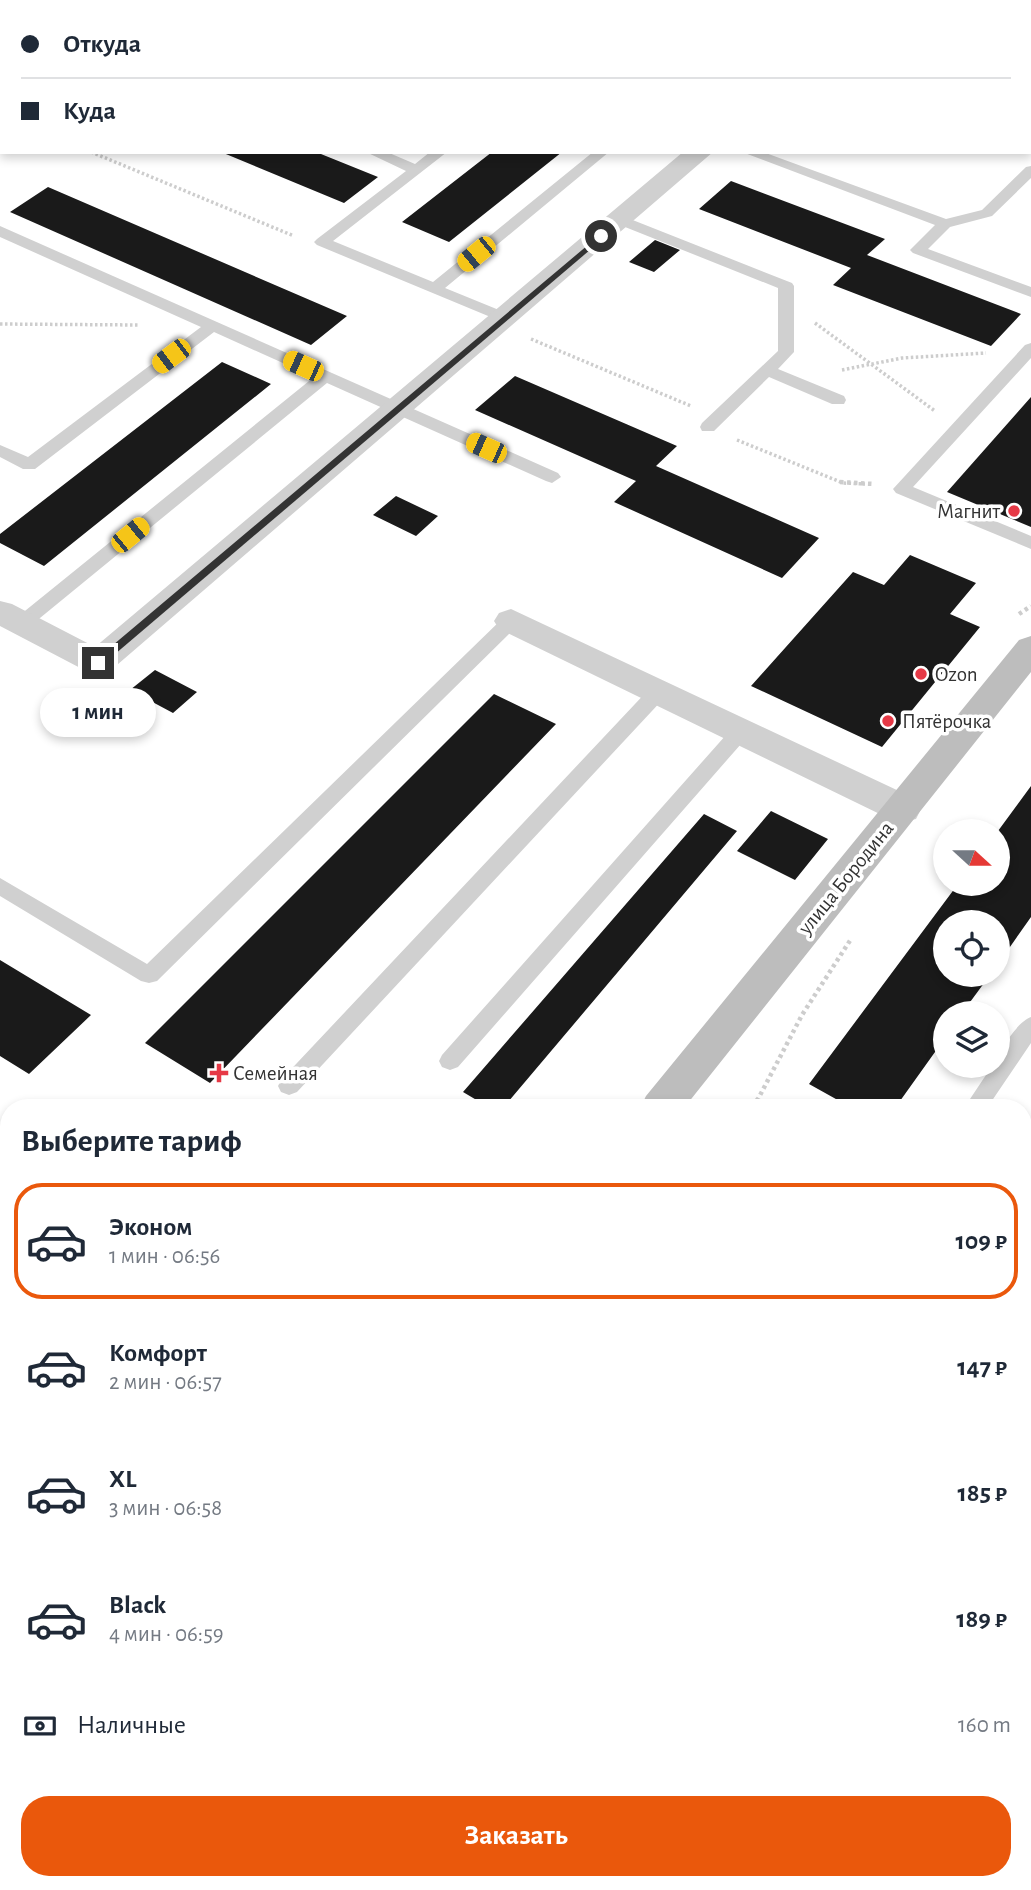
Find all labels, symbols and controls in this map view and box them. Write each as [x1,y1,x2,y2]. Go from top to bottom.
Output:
text: Откуда [63,31,141,57]
text: Куда [63,98,116,124]
route start [585,220,617,252]
car [454,233,499,275]
car [148,335,195,377]
car [280,348,327,384]
car [463,430,510,466]
place label: Магнит [937,501,1000,522]
marker: Магнит [1006,503,1022,519]
car [108,514,153,556]
route end [82,647,114,679]
place label: Ozon [935,664,978,685]
marker: Ozon [913,666,929,682]
callout: 1 мин [40,688,156,736]
text: 1 мин [72,701,124,724]
place label: Пятёрочка [902,711,992,732]
marker: Пятёрочка [880,713,896,729]
street label: улица Бородина [794,817,898,939]
north arrow [933,819,1010,896]
map controls [933,819,1010,1078]
button: locate [933,910,1010,987]
button: layers [933,1001,1010,1078]
place label: Семейная [233,1063,318,1084]
marker: Семейная [211,1065,227,1081]
text: Выберите тариф [21,1125,242,1157]
icon: car [25,1210,88,1273]
text: Эконом [109,1214,192,1240]
text: 109 ₽ [955,1228,1007,1254]
text: 1 мин · 06:56 [109,1245,220,1268]
icon: car [25,1336,88,1399]
text: Комфорт [109,1340,207,1366]
text: 147 ₽ [957,1354,1007,1380]
text: 2 мин · 06:57 [109,1371,222,1394]
icon: car [25,1462,88,1525]
text: XL [109,1466,136,1492]
text: 185 ₽ [957,1480,1007,1506]
text: 3 мин · 06:58 [109,1497,222,1520]
icon: car [25,1588,88,1651]
text: Black [109,1592,166,1618]
text: 189 ₽ [956,1606,1007,1632]
text: 4 мин · 06:59 [109,1623,224,1646]
icon: cash [21,1707,59,1745]
text: Наличные [77,1712,186,1738]
text: 160 m [958,1714,1011,1737]
button: Заказать [21,1796,1011,1876]

